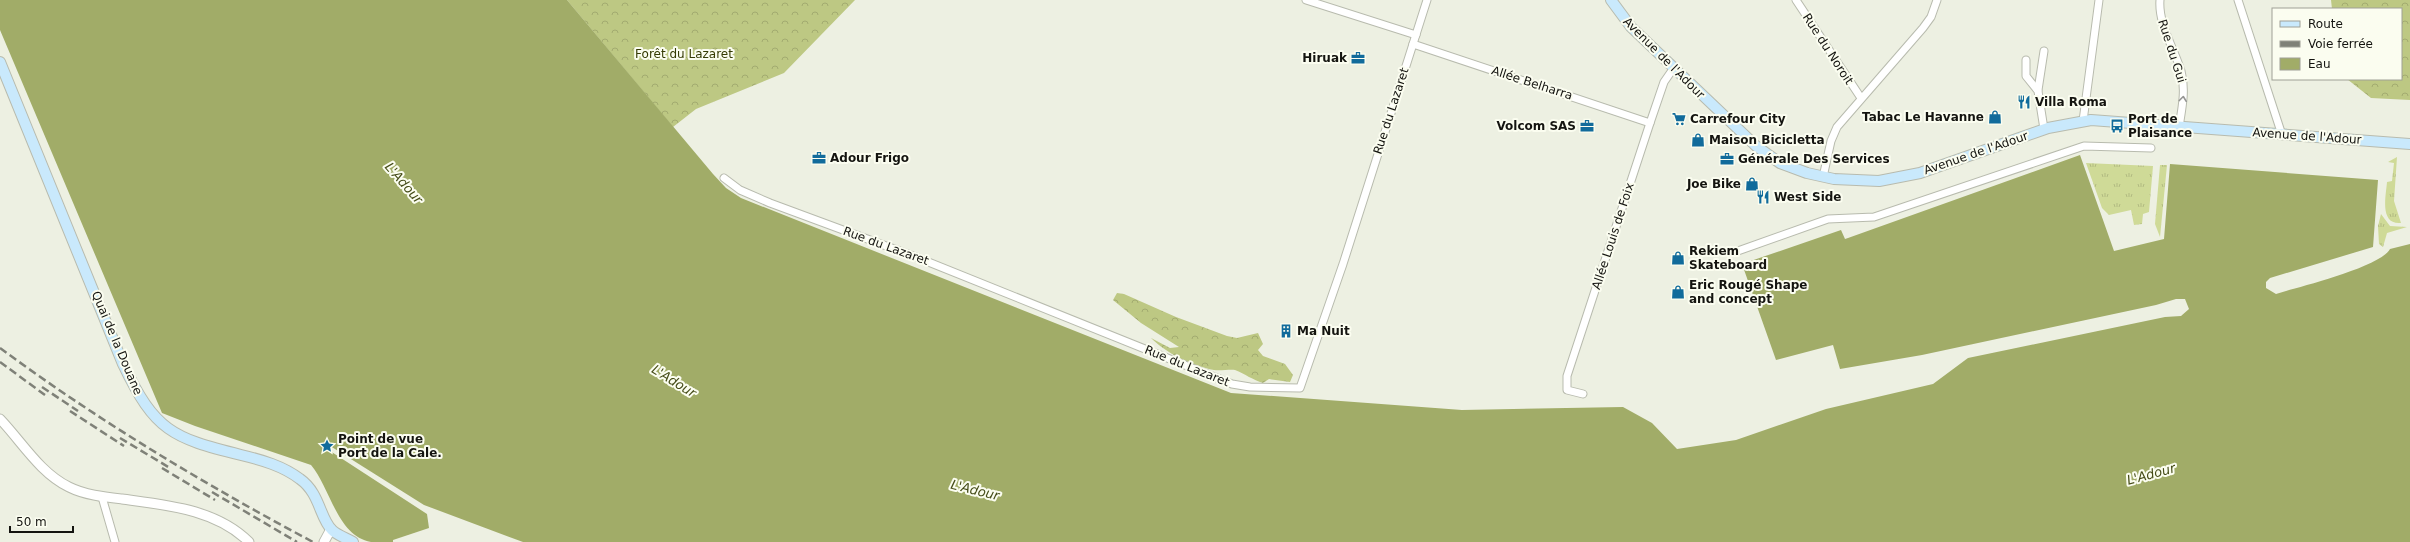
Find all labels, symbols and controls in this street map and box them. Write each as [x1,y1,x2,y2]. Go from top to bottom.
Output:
legend [2272,8,2402,80]
street label: Rue du Noroit [1800,11,1856,87]
street label: Avenue de l'Adour [1620,14,1708,102]
text: Route [2308,17,2343,31]
street label: Rue du Gui [2155,18,2189,84]
text: Voie ferrée [2308,37,2373,51]
park label: Forêt du Lazaret [635,47,733,61]
office icon: Hiruak [1350,50,1366,66]
place label: Hiruak [1302,51,1348,65]
text: Eau [2308,57,2331,71]
street label: Allée Belharra [1490,63,1574,103]
street label: Rue du Lazaret [1370,66,1412,156]
restaurant icon: Villa Roma [2016,94,2032,110]
place label: Villa Roma [2035,95,2107,109]
one-way arrow [2178,96,2187,103]
shop icon: Tabac Le Havanne [1987,109,2003,125]
place label: Tabac Le Havanne [1862,110,1984,124]
supermarket icon: Carrefour City [1671,111,1687,127]
place label: Carrefour City [1690,112,1786,126]
place label: Port de Plaisance [2128,112,2192,140]
office icon: Volcom SAS [1579,118,1595,134]
bus stop icon: Port de Plaisance [2109,118,2125,134]
place label: Volcom SAS [1496,119,1576,133]
street label: Avenue de l'Adour [2252,125,2362,147]
street label: Avenue de l'Adour [1922,129,2030,177]
shop icon: Maison Bicicletta [1690,132,1706,148]
place label: Maison Bicicletta [1709,133,1825,147]
office icon: Adour Frigo [811,150,827,166]
place label: Adour Frigo [830,151,909,165]
office icon: Générale Des Services [1719,151,1735,167]
place label: Générale Des Services [1738,152,1890,166]
water label: L'Adour [382,159,427,208]
shop icon: Joe Bike [1744,176,1760,192]
place label: Joe Bike [1686,177,1741,191]
street label: Allée Louis de Foix [1589,181,1637,291]
restaurant icon: West Side [1755,189,1771,205]
place label: West Side [1774,190,1842,204]
street label: Rue du Lazaret [841,224,931,268]
place label: Rekiem Skateboard [1689,244,1767,272]
shop icon: Rekiem Skateboard [1670,250,1686,266]
place label: Eric Rougé Shape and concept [1689,278,1807,306]
shop icon: Eric Rougé Shape and concept [1670,284,1686,300]
street label: Quai de la Douane [89,289,145,397]
building icon: Ma Nuit [1278,323,1294,339]
place label: Ma Nuit [1297,324,1350,338]
street label: Rue du Lazaret [1143,343,1232,389]
water label: L'Adour [649,362,700,401]
place label: Point de vue Port de la Cale. [338,432,442,460]
place icon: Point de vue Port de la Cale. [319,438,335,454]
water label: L'Adour [2125,460,2178,488]
water label: L'Adour [949,477,1002,504]
scale bar [10,508,73,534]
text: 50 m [16,515,47,529]

